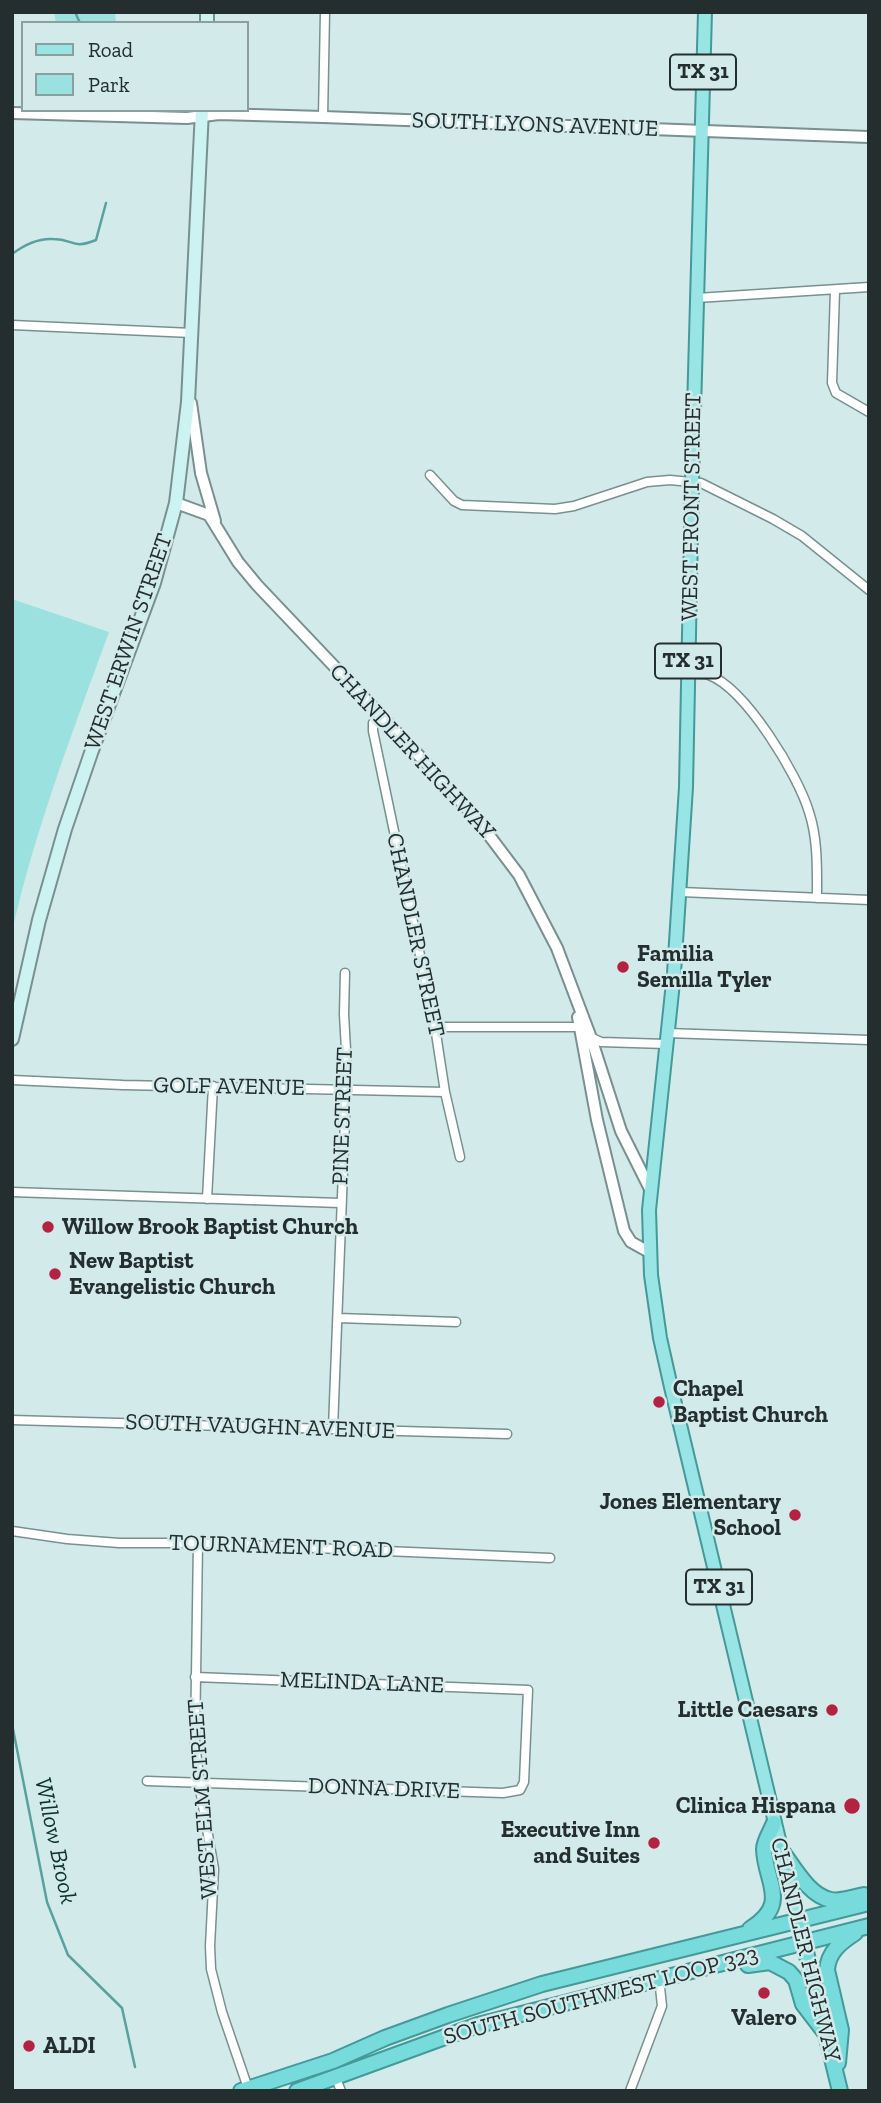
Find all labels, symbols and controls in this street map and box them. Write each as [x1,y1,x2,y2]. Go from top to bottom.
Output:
legend [21,21,248,112]
text: Road [88,37,133,62]
road number: TX 31 [670,55,736,90]
text: Park [88,72,130,97]
street label: SOUTH LYONS AVENUE [411,107,659,143]
street label: WEST FRONT STREET [676,393,708,621]
street label: WEST ERWIN STREET [79,530,179,754]
road number: TX 31 [655,644,721,678]
street label: CHANDLER HIGHWAY [323,658,501,846]
street label: CHANDLER STREET [380,831,450,1039]
place label: Familia Semilla Tyler [637,940,772,994]
marker: Familia Semilla Tyler [615,959,631,975]
street label: PINE STREET [327,1046,359,1186]
street label: GOLF AVENUE [153,1072,305,1102]
place label: Willow Brook Baptist Church [62,1213,358,1241]
marker: Willow Brook Baptist Church [40,1219,56,1235]
place label: New Baptist Evangelistic Church [69,1247,275,1301]
marker: New Baptist Evangelistic Church [47,1266,63,1282]
place label: Chapel Baptist Church [673,1375,828,1429]
marker: Chapel Baptist Church [651,1394,667,1410]
street label: SOUTH VAUGHN AVENUE [125,1408,395,1446]
place label: Jones Elementary School [600,1488,781,1542]
marker: Jones Elementary School [787,1507,803,1523]
street label: TOURNAMENT ROAD [168,1529,394,1565]
road number: TX 31 [686,1570,752,1604]
street label: MELINDA LANE [279,1666,445,1700]
place label: Little Caesars [678,1696,818,1724]
street label: WEST ELM STREET [182,1698,224,1900]
marker: Little Caesars [824,1702,840,1718]
street label: DONNA DRIVE [307,1773,461,1805]
water label: Willow Brook [28,1775,82,1907]
place label: Clinica Hispana [676,1792,836,1820]
marker: Clinica Hispana [842,1796,862,1816]
place label: Executive Inn and Suites [501,1816,640,1870]
marker: Executive Inn and Suites [646,1835,662,1851]
street label: CHANDLER HIGHWAY [764,1835,846,2065]
street label: SOUTH SOUTHWEST LOOP 323 [441,1941,761,2051]
marker: Valero [756,1985,772,2001]
place label: Valero [731,2004,797,2032]
place label: ALDI [43,2032,96,2060]
marker: ALDI [21,2038,37,2054]

